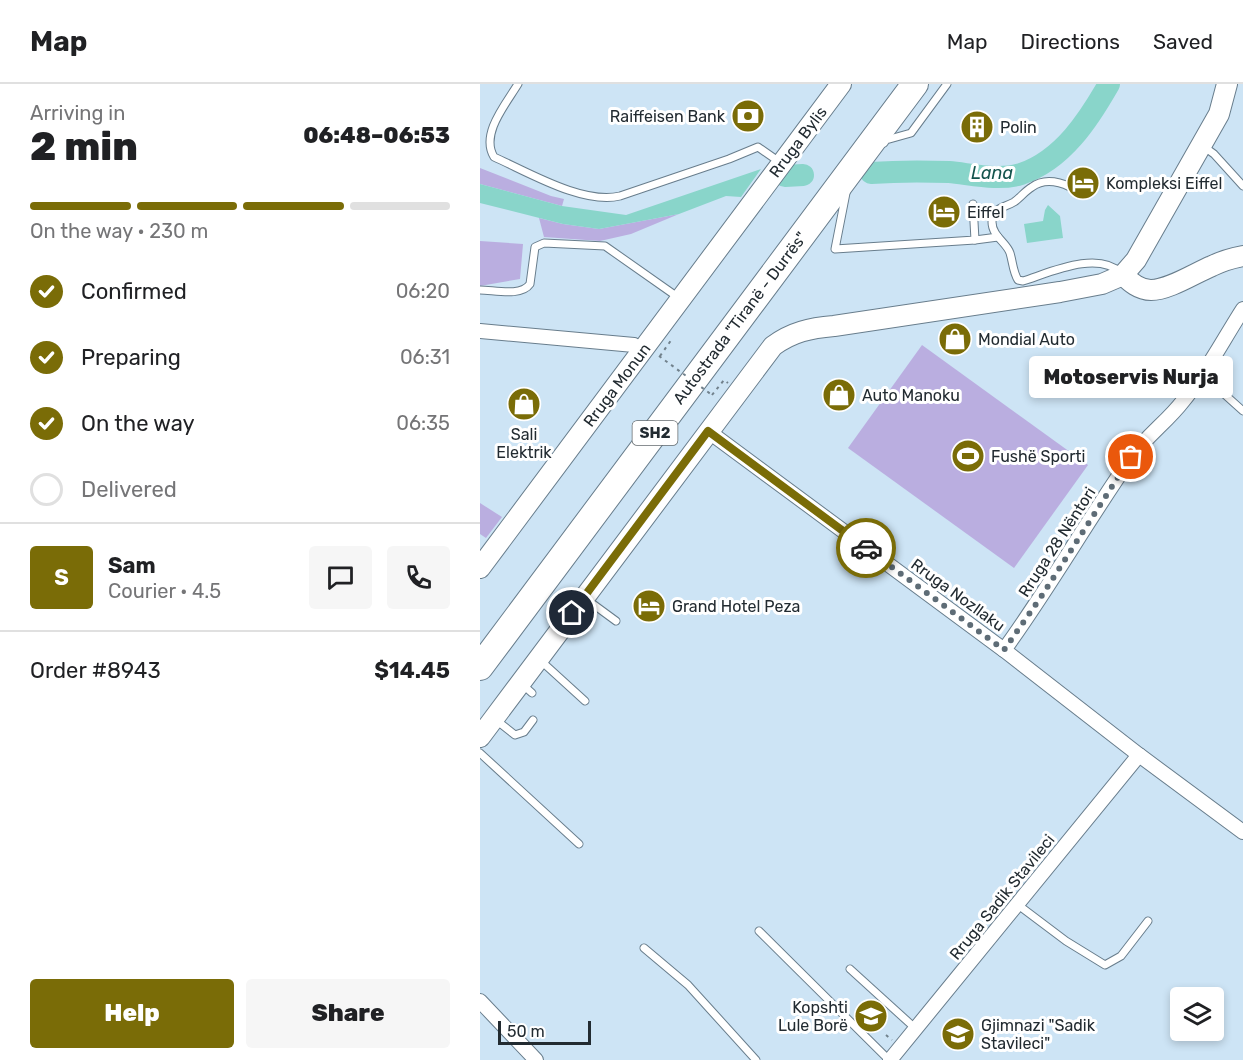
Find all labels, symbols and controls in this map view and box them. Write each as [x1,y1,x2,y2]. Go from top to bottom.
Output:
text: Map [30,25,87,58]
text: Map [947,29,988,54]
text: Directions [1021,29,1120,54]
text: Saved [1153,29,1213,54]
bank icon: Raiffeisen Bank [730,98,766,134]
text: Arriving in [30,101,125,125]
street label: Rruga Bylis [765,103,831,181]
place label: Raiffeisen Bank [610,107,726,126]
building icon: Polin [959,109,995,145]
place label: Polin [1000,118,1037,137]
text: 06:48–06:53 [303,122,450,149]
text: 2 min [30,124,138,170]
water label: Lana [971,162,1013,184]
hotel icon: Kompleksi Eiffel [1065,165,1101,201]
place label: Kompleksi Eiffel [1106,174,1222,193]
hotel icon: Eiffel [926,194,962,230]
place label: Eiffel [967,203,1004,222]
text: On the way · 230 m [30,219,208,243]
street label: Autostrada "Tiranë - Durrës" [669,228,811,408]
icon: check [30,275,63,308]
text: Confirmed [81,278,187,305]
text: 06:20 [396,279,450,303]
shop icon: Mondial Auto [937,321,973,357]
place label: Mondial Auto [978,330,1075,349]
street label: Rruga Monun [579,340,655,430]
icon: check [30,341,63,374]
text: Preparing [81,344,181,371]
text: 06:31 [400,345,450,369]
callout: Motoservis Nurja [1029,355,1233,397]
text: Motoservis Nurja [1043,365,1219,389]
shop icon: Auto Manoku [821,377,857,413]
shop icon: Sali Elektrik [506,386,542,422]
place label: Auto Manoku [862,386,960,405]
icon: check [30,407,63,440]
text: On the way [81,410,195,437]
text: 06:35 [396,411,450,435]
road number: SH2 [632,421,678,445]
place label: Sali Elektrik [496,425,552,462]
pin [1105,431,1156,482]
sports icon: Fushë Sporti [950,438,986,474]
icon: bag [1114,440,1147,473]
place label: Fushë Sporti [991,447,1085,466]
text: Delivered [81,476,177,503]
street label: Rruga 28 Nëntori [1014,484,1100,600]
courier [836,518,896,578]
icon: car [850,532,883,565]
button: chat [309,546,372,609]
button: phone [387,546,450,609]
text: Sam [108,552,156,579]
street label: Rruga Nozllaku [907,555,1009,635]
text: S [54,564,69,591]
text: Courier · 4.5 [108,579,221,603]
pin [546,587,597,638]
hotel icon: Grand Hotel Peza [631,588,667,624]
icon: home [555,596,588,629]
place label: Grand Hotel Peza [672,597,800,616]
text: Order #8943 [30,657,161,684]
text: $14.45 [374,657,450,684]
street label: Rruga Sadik Stavileci [946,830,1058,964]
button: Help [30,979,234,1048]
button: Share [246,979,450,1048]
map controls [1170,987,1224,1041]
button: layers [1170,987,1224,1041]
place label: Kopshti Lule Borë [778,998,848,1035]
school or university icon: Kopshti Lule Borë [853,998,889,1034]
school or university icon: Gjimnazi "Sadik Stavileci" [940,1016,976,1052]
place label: Gjimnazi "Sadik Stavileci" [981,1016,1096,1053]
scale bar [498,1018,591,1046]
text: 50 m [507,1022,545,1041]

